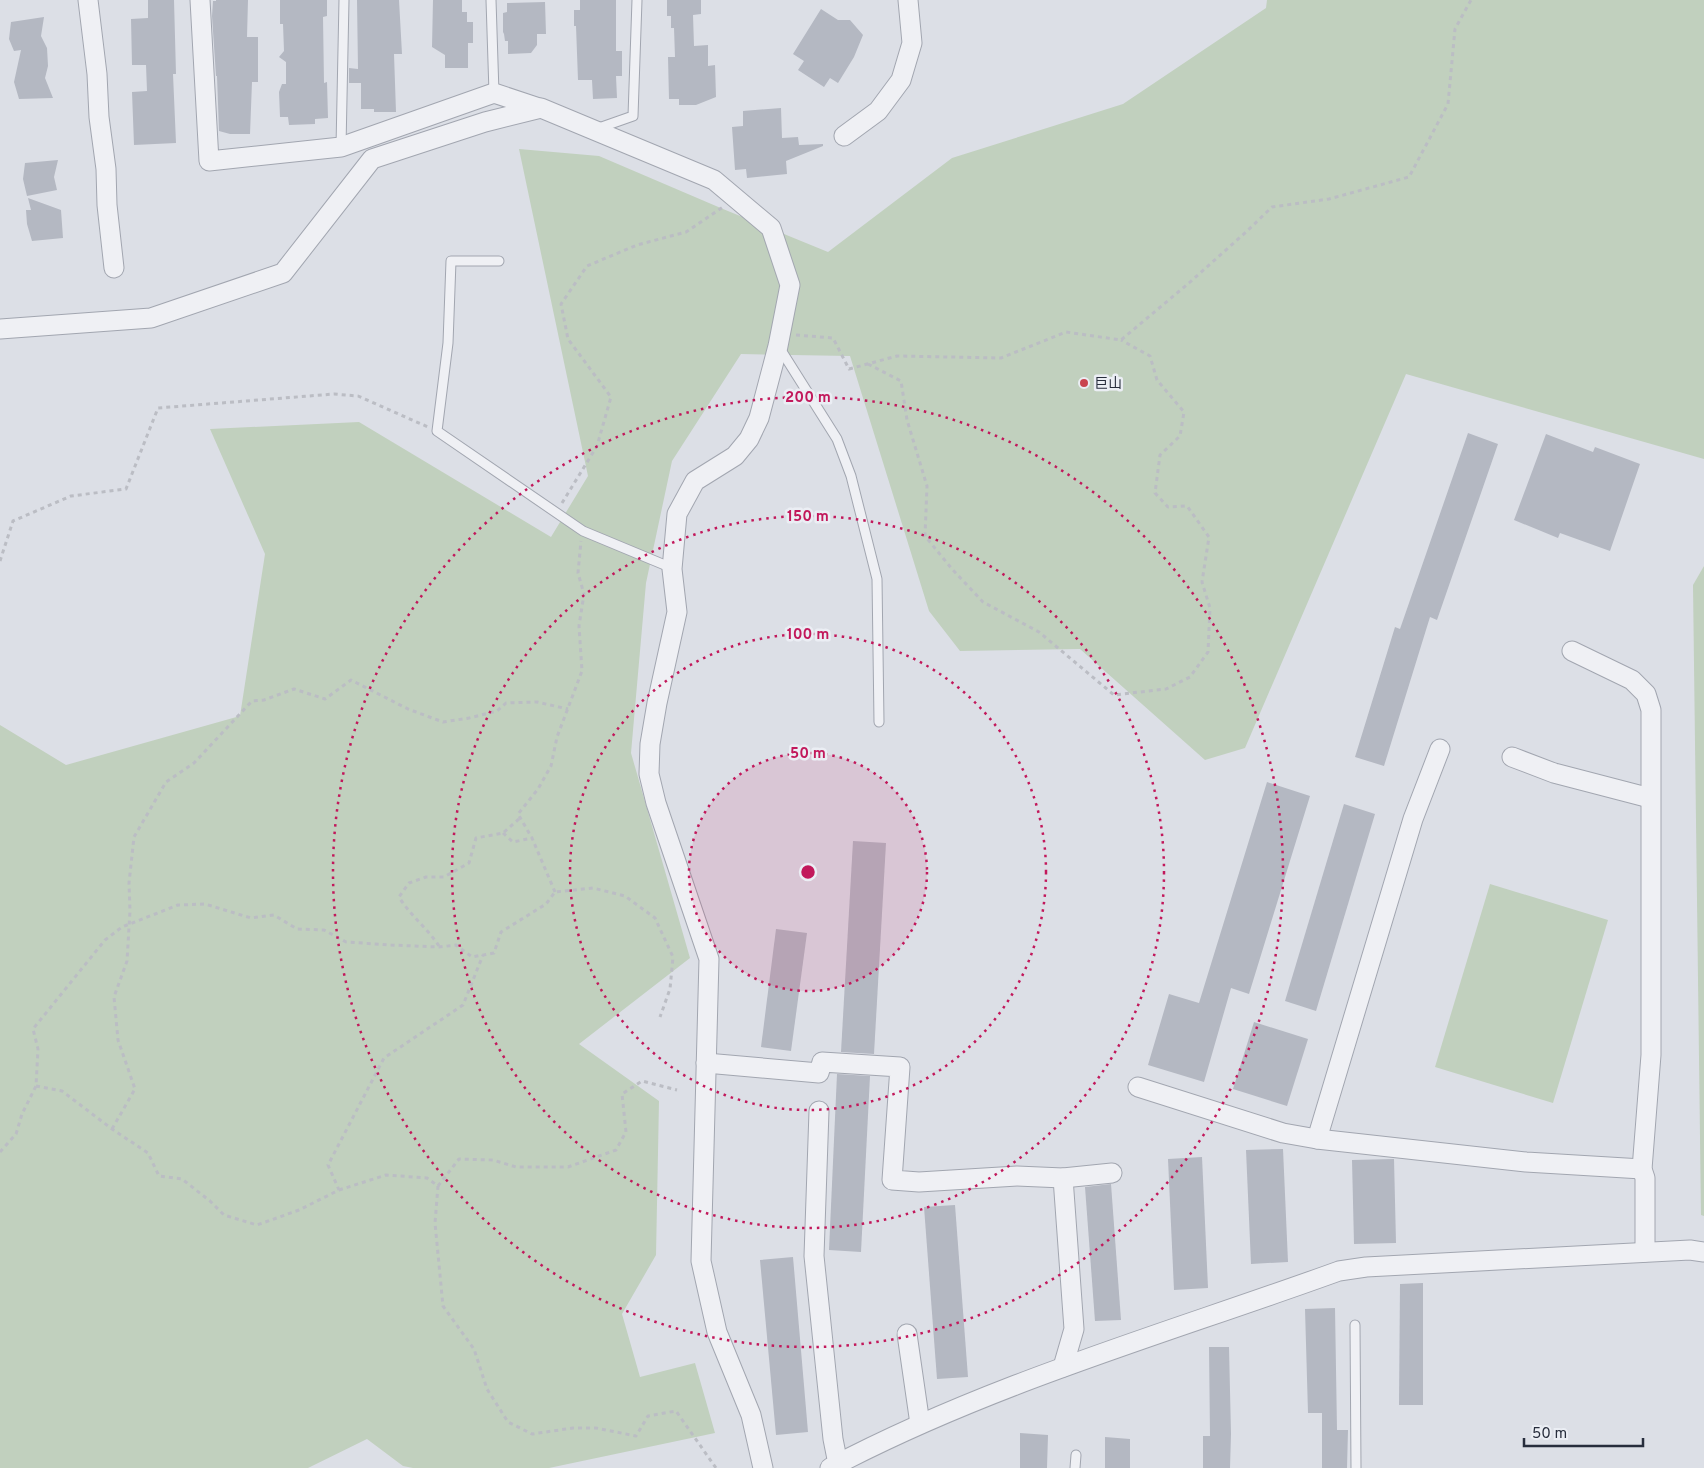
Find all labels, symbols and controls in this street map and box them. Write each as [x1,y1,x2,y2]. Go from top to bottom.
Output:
place label: 巨山 [1094,376,1122,393]
marker: 巨山 [1078,377,1090,389]
text: 200 m [785,389,831,408]
text: 150 m [787,508,829,527]
text: 100 m [787,626,829,645]
text: 50 m [790,745,826,764]
centre of rings [799,863,817,881]
scale bar [1524,1416,1643,1448]
text: 50 m [1532,1425,1567,1444]

